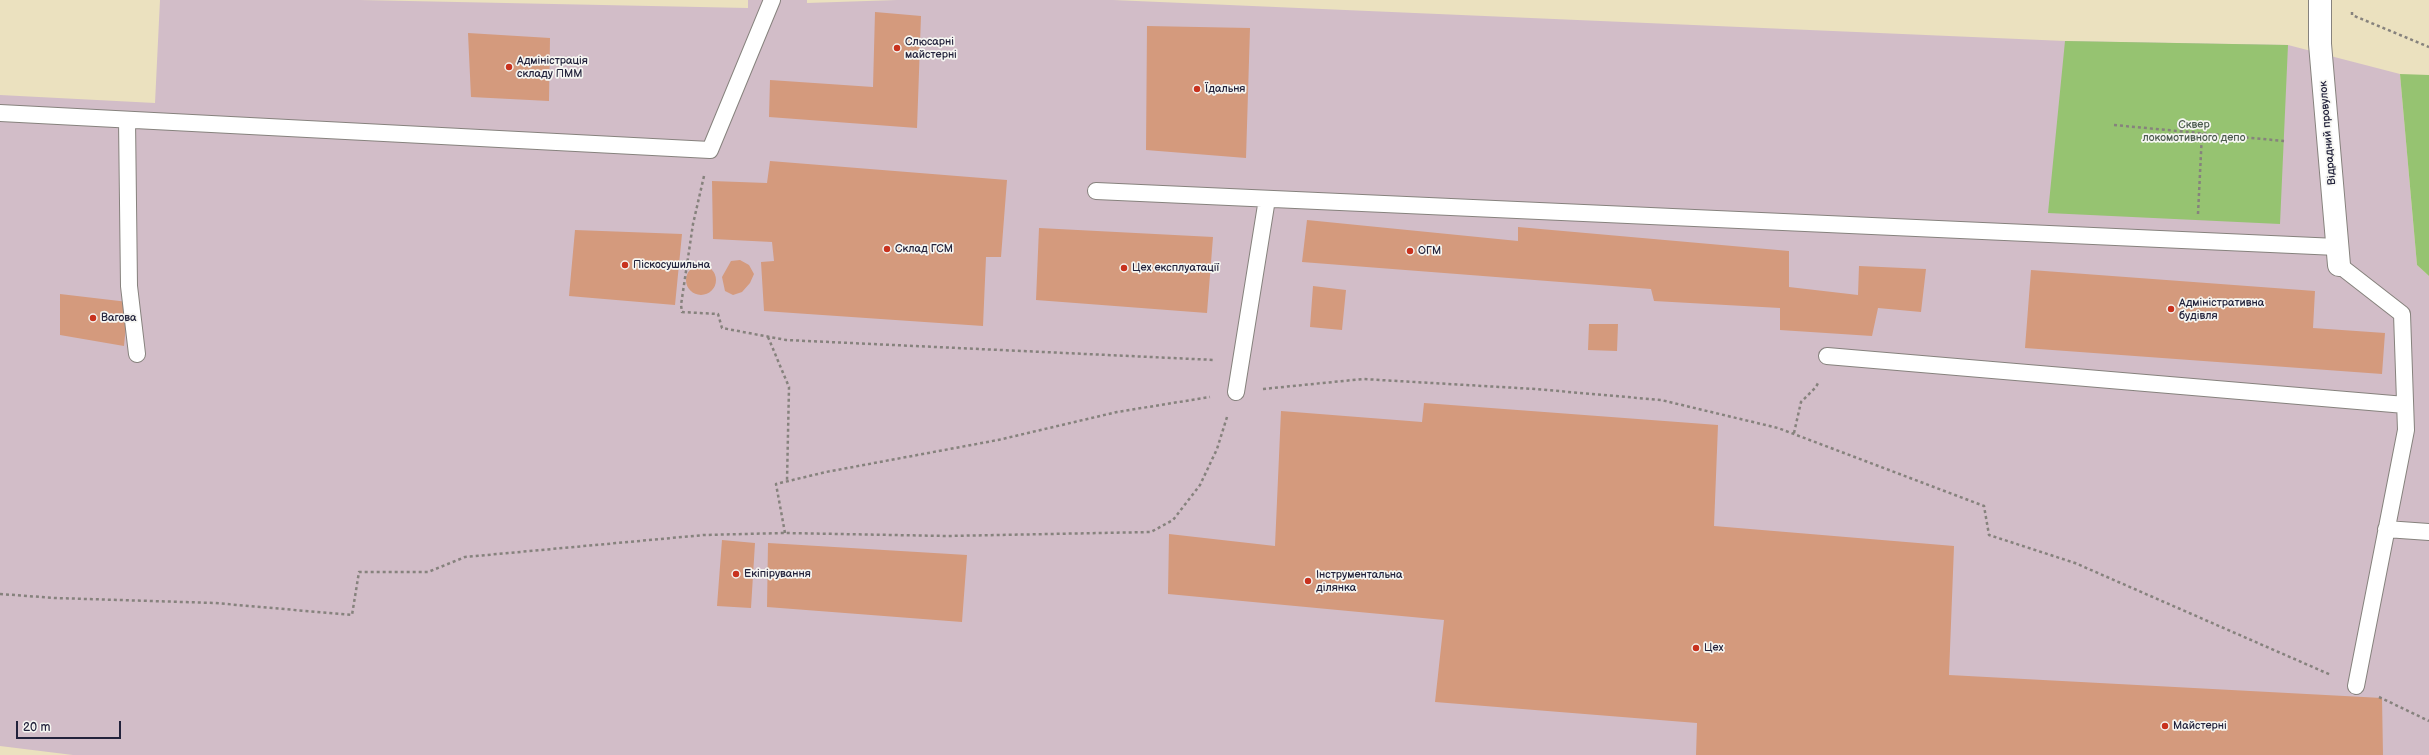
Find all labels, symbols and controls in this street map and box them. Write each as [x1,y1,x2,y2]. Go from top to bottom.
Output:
place label: Слюсарні майстерні [905,35,957,61]
marker: Слюсарні майстерні [892,43,902,53]
place label: Адміністрація складу ПММ [517,54,588,80]
marker: Адміністрація складу ПММ [504,62,514,72]
street label: Відрадний провулок [2317,80,2339,186]
place label: Їдальня [1205,82,1245,96]
marker: Їдальня [1192,84,1202,94]
park label: Сквер локомотивного депо [2143,118,2245,144]
place label: Склад ГСМ [895,242,953,256]
marker: Склад ГСМ [882,244,892,254]
place label: ОГМ [1418,244,1441,258]
marker: ОГМ [1405,246,1415,256]
place label: Піскосушильна [633,258,710,272]
marker: Піскосушильна [620,260,630,270]
place label: Цех експлуатації [1132,261,1219,275]
marker: Цех експлуатації [1119,263,1129,273]
place label: Адміністративна будівля [2179,296,2264,322]
marker: Адміністративна будівля [2166,304,2176,314]
place label: Вагова [101,311,137,325]
marker: Вагова [88,313,98,323]
place label: Екіпірування [744,567,811,581]
place label: Інструментальна ділянка [1316,568,1403,594]
marker: Екіпірування [731,569,741,579]
marker: Інструментальна ділянка [1303,576,1313,586]
place label: Цех [1704,641,1724,655]
marker: Цех [1691,643,1701,653]
scale bar [18,713,123,739]
place label: Майстерні [2173,719,2227,733]
text: 20 m [23,720,50,735]
marker: Майстерні [2160,721,2170,731]

